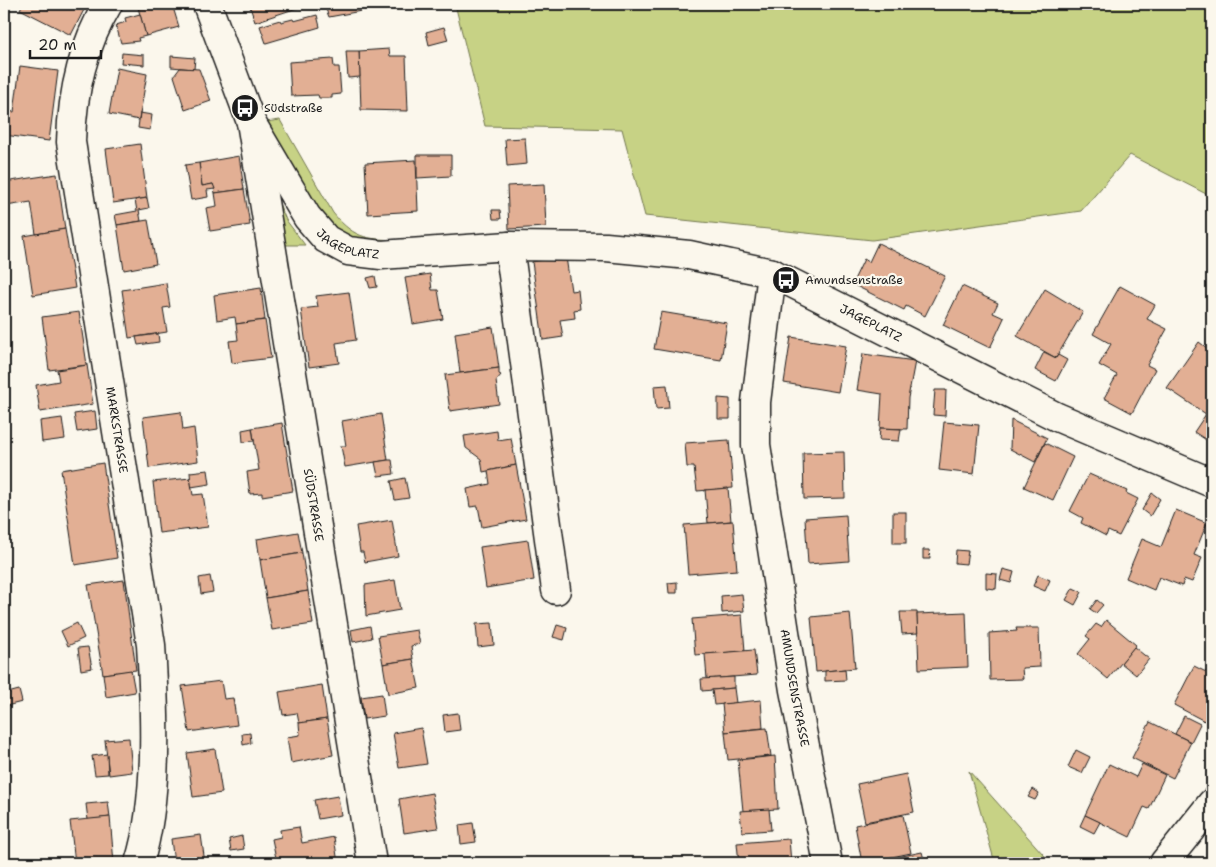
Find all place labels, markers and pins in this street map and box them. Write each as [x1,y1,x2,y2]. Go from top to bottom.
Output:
bus stop icon: Südstraße [230,93,260,123]
place label: Südstraße [264,100,323,116]
bus stop icon: Amundsenstraße [771,265,801,295]
place label: Amundsenstraße [805,272,903,288]

